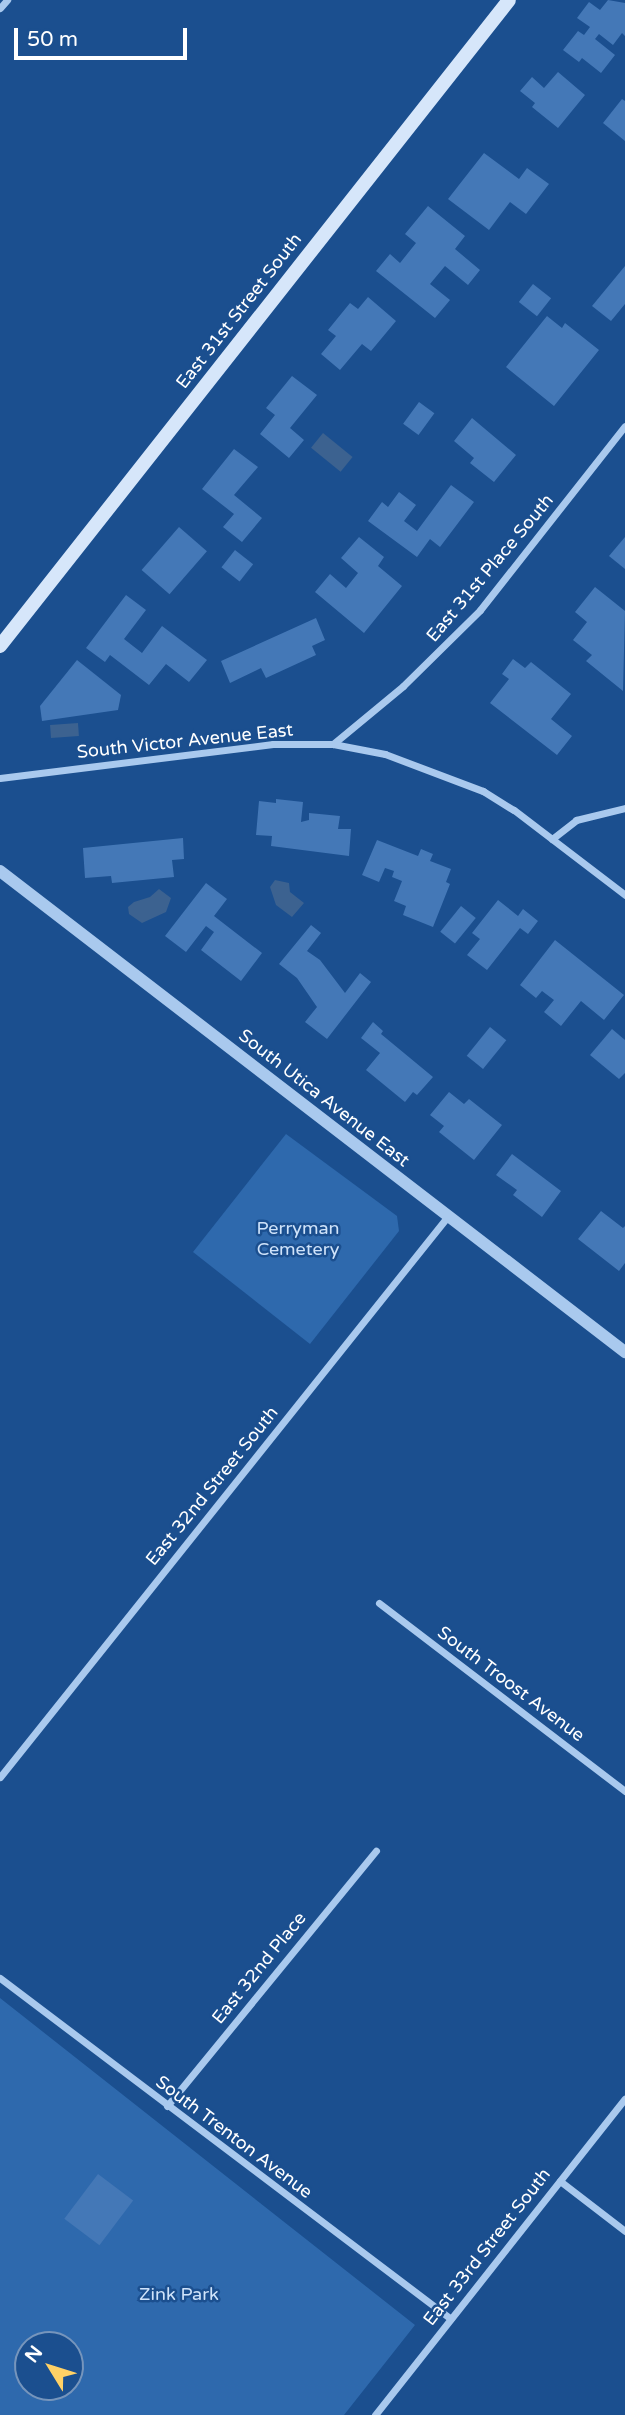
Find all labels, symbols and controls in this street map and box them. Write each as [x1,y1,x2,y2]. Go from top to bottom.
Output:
scale bar [18,14,191,58]
text: 50 m [27,27,78,52]
street label: East 31st Street South [172,229,306,393]
street label: East 31st Place South [422,490,558,646]
street label: South Victor Avenue East [76,719,294,763]
street label: South Utica Avenue East [234,1025,414,1171]
park label: Perryman Cemetery [256,1218,340,1260]
street label: East 32nd Street South [141,1402,283,1570]
street label: South Troost Avenue [433,1622,589,1746]
street label: East 32nd Place [207,1908,311,2028]
street label: South Trenton Avenue [151,2071,317,2203]
street label: East 33rd Street South [419,2164,555,2330]
park label: Zink Park [139,2283,219,2305]
north arrow [14,2331,84,2401]
text: N [21,2342,47,2367]

